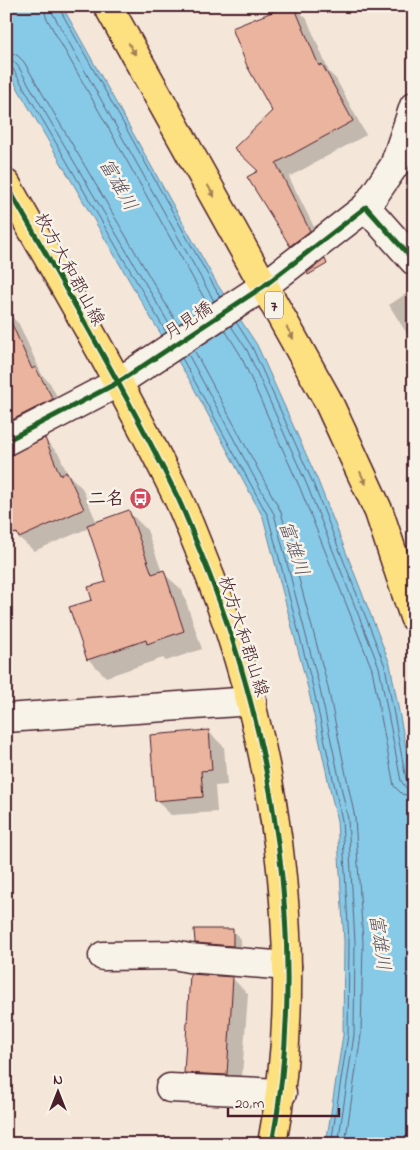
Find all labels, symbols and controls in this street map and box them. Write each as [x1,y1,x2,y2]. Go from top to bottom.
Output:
one-way arrow [128,42,136,56]
water label: 富雄川 [91,154,143,217]
one-way arrow [207,184,215,198]
street label: 枚方大和郡山線 [26,209,110,331]
road number: 7 [265,292,283,318]
street label: 月見橋 [159,296,219,347]
one-way arrow [286,326,294,340]
one-way arrow [360,471,368,485]
bus stop icon: 二名 [128,486,152,510]
place label: 二名 [88,487,124,513]
water label: 富雄川 [271,517,315,580]
street label: 枚方大和郡山線 [210,573,274,701]
water label: 富雄川 [361,912,396,972]
north arrow [32,1068,82,1118]
text: N [53,1070,63,1091]
scale bar [228,1085,339,1117]
text: 20 m [235,1093,265,1115]

